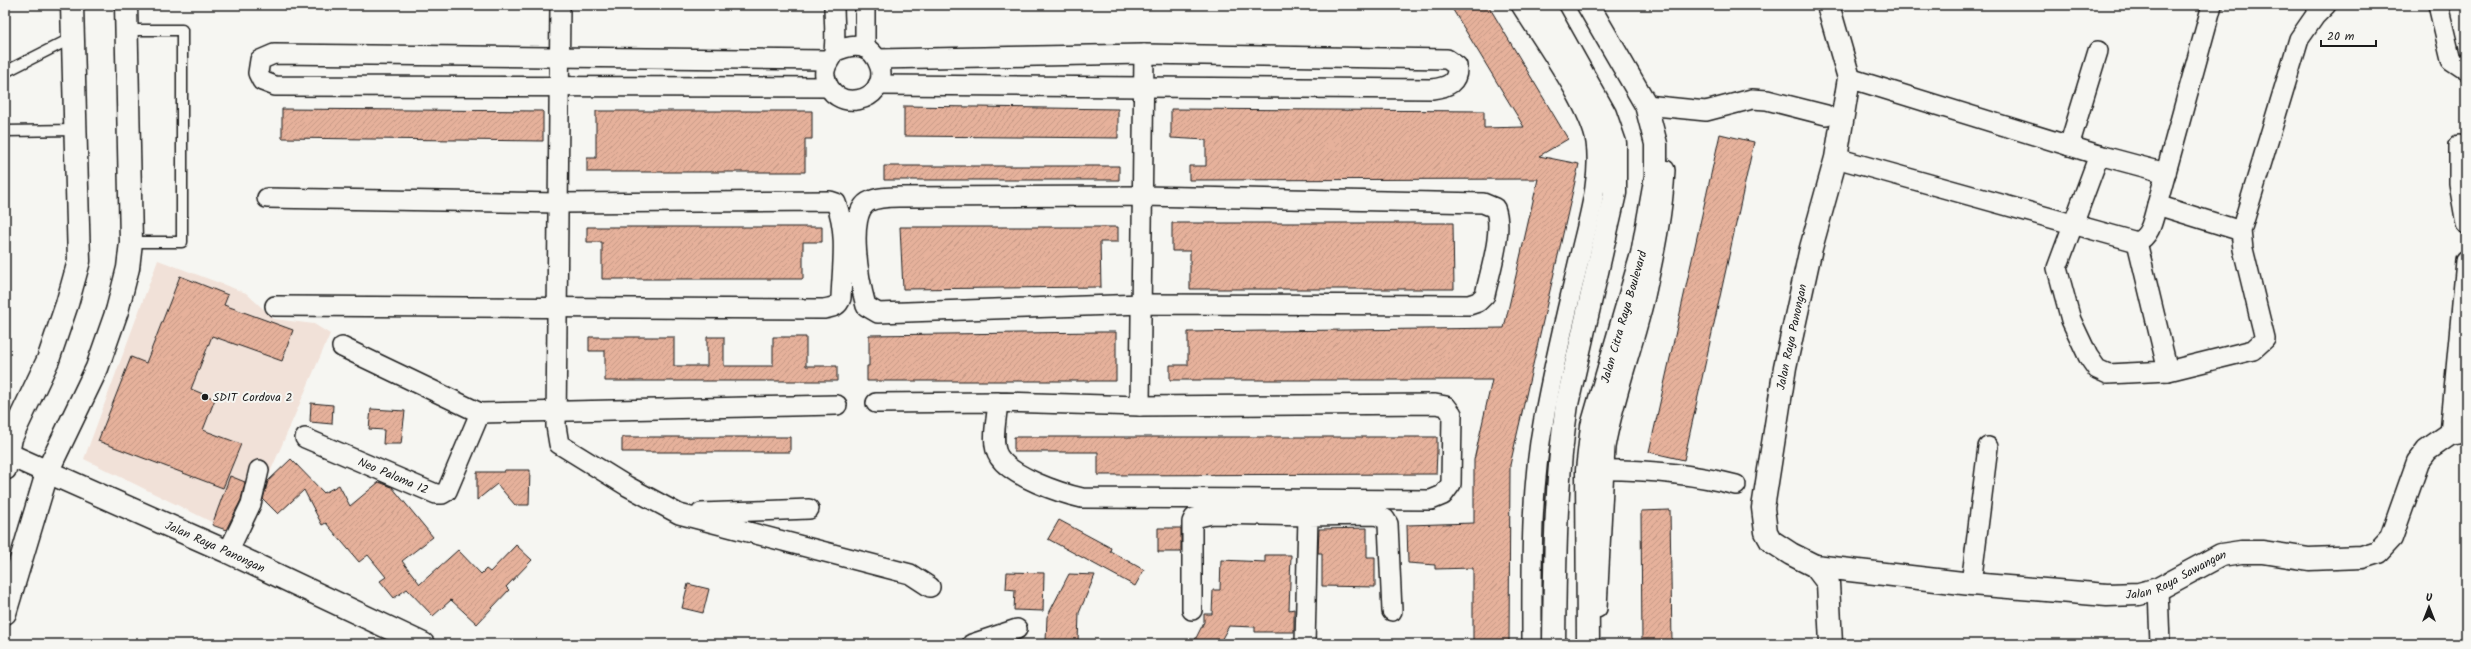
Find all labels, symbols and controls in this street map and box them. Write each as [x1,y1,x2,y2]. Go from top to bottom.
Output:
scale bar [2321,22,2376,48]
text: 20 m [2327,27,2355,46]
street label: Jalan Citra Raya Boulevard [1596,248,1652,385]
street label: Jalan Raya Panongan [1771,282,1813,392]
place label: SDIT Cordova 2 [213,388,293,407]
marker: SDIT Cordova 2 [200,392,210,402]
street label: Neo Paloma 12 [355,452,432,499]
street label: Jalan Raya Panongan [162,516,268,578]
street label: Jalan Raya Sawangan [2125,545,2227,604]
north arrow [2409,587,2449,627]
text: U [2426,589,2433,607]

